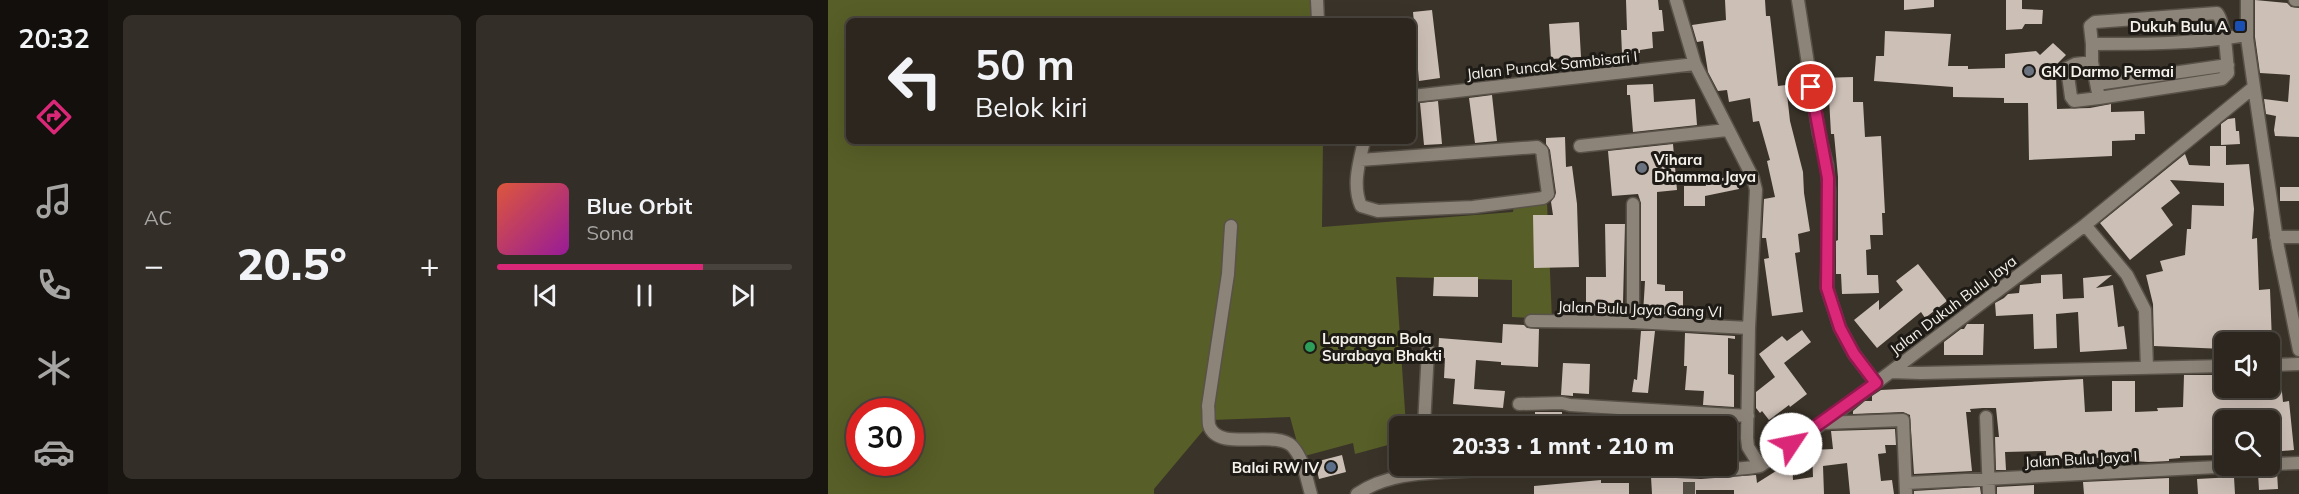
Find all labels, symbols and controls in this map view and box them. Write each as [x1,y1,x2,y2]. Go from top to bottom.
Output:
place label: Dukuh Bulu A [2130,17,2229,36]
marker: Dukuh Bulu A [2233,19,2247,33]
text: 20:32 [18,21,90,55]
text: 50 m [975,38,1075,91]
icon: left [876,42,954,120]
street label: Jalan Puncak Sambisari I [1466,47,1638,83]
pin [1785,61,1836,112]
place label: GKI Darmo Permai [2041,62,2174,81]
marker: GKI Darmo Permai [2022,64,2036,78]
icon: arrive [1794,70,1827,103]
text: Belok kiri [975,90,1087,124]
icon: directions [33,96,75,138]
place label: Vihara Dhamma Jaya [1653,150,1756,186]
marker: Vihara Dhamma Jaya [1635,161,1649,175]
icon: music [33,180,75,222]
text: Blue Orbit [587,192,692,220]
text: AC [144,205,172,230]
text: Sona [587,220,634,245]
text: 20.5° [237,235,347,291]
text: − [144,244,164,285]
text: + [420,244,439,285]
street label: Jalan Dukuh Bulu Jaya [1886,251,2020,359]
icon: phone [33,264,75,306]
icon: previous [529,279,562,312]
icon: pause [628,279,661,312]
icon: next [726,279,759,312]
street label: Jalan Bulu Jaya Gang VI [1557,297,1723,321]
place label: Lapangan Bola Surabaya Bhakti [1322,329,1442,365]
map controls [2214,332,2280,476]
button: sound [2214,332,2280,398]
marker: Lapangan Bola Surabaya Bhakti [1303,340,1317,354]
icon: climate [33,347,75,389]
speed limit sign: 30 [846,398,924,476]
button: search [2214,410,2280,476]
position arrow [1759,412,1823,476]
icon: car [33,431,75,473]
text: 20:33 · 1 mnt · 210 m [1452,432,1674,460]
street label: Jalan Bulu Jaya I [2024,447,2138,471]
place label: Balai RW IV [1232,458,1319,477]
marker: Balai RW IV [1324,460,1338,474]

